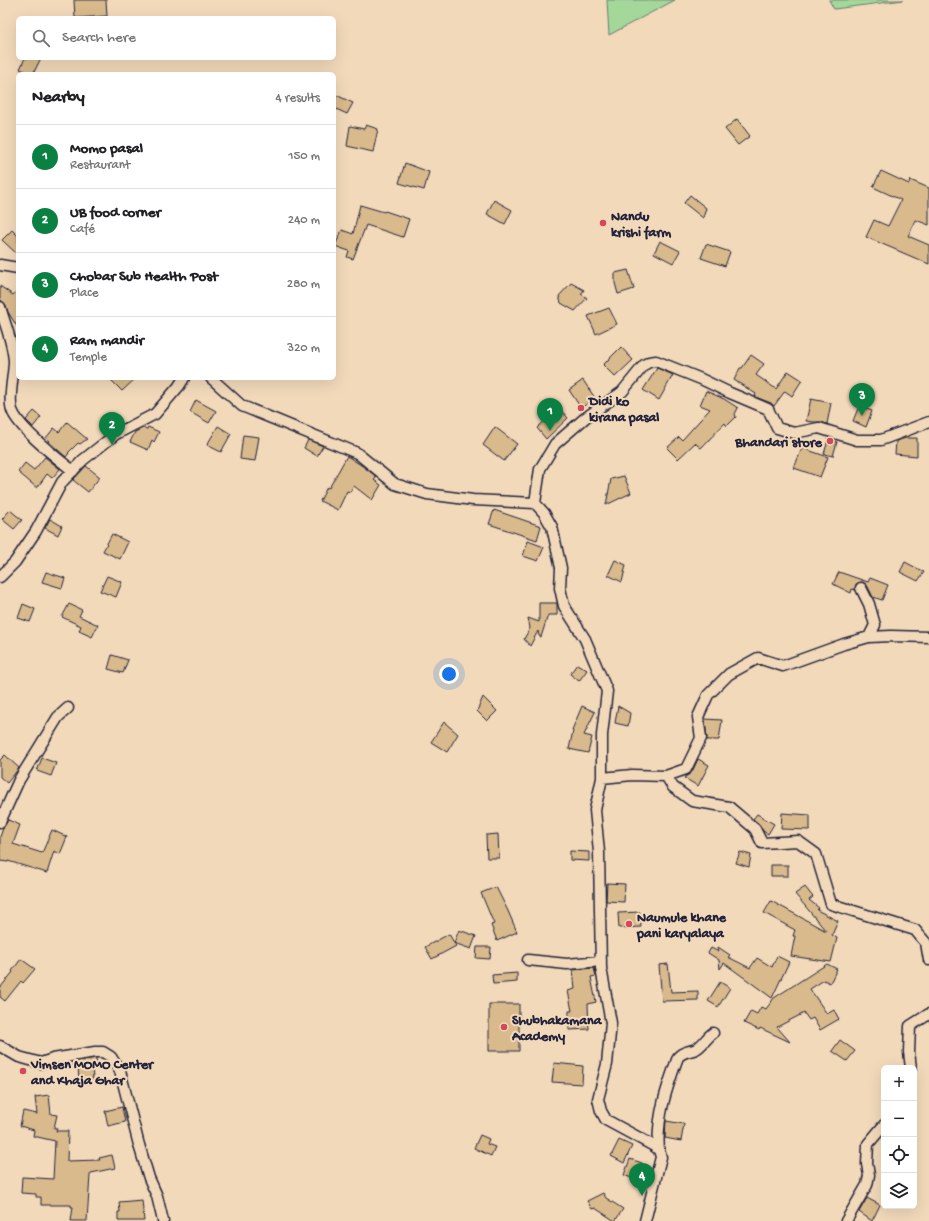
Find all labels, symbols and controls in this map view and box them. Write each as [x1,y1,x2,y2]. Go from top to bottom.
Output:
search box [16,16,336,60]
icon: search [30,27,52,49]
text: Search here [62,29,136,47]
text: Nearby [32,88,85,108]
text: 4 results [276,91,320,106]
text: Momo pasal [70,140,143,158]
text: 1 [42,149,48,164]
text: 150 m [288,149,320,164]
text: Restaurant [70,158,130,173]
text: UB food corner [70,204,161,222]
place label: Nandu krishi farm [611,209,671,242]
text: 2 [42,213,48,228]
text: 240 m [288,213,320,228]
marker: Nandu krishi farm [598,218,608,228]
text: Café [70,222,95,237]
text: Chobar Sub Health Post [70,268,218,286]
text: 3 [42,277,48,292]
text: 280 m [287,277,320,292]
text: Place [70,286,98,301]
text: Ram mandir [70,332,144,350]
text: 4 [42,341,48,356]
text: 320 m [287,341,320,356]
text: Temple [70,350,107,365]
pin: 3 [849,383,875,416]
place label: Didi ko kirana pasal [587,394,659,427]
pin: 1 [537,398,563,431]
marker: Didi ko kirana pasal [576,403,586,413]
pin: 2 [99,412,125,445]
place label: Bhandari store [734,435,823,452]
marker: Bhandari store [825,436,835,446]
your location [439,664,459,684]
place label: Naumule khane pani karyalaya [636,910,727,943]
marker: Naumule khane pani karyalaya [624,919,634,929]
place label: Shubhakamana Academy [511,1013,603,1046]
marker: Shubhakamana Academy [499,1022,509,1032]
place label: Vimsen MOMO Center and Khaja Ghar [30,1057,155,1090]
map controls [881,1065,917,1209]
button: + [881,1065,917,1101]
marker: Vimsen MOMO Center and Khaja Ghar [18,1066,28,1076]
button: − [881,1101,917,1137]
button: locate [881,1137,917,1173]
pin: 4 [629,1163,655,1196]
button: layers [881,1173,917,1209]

